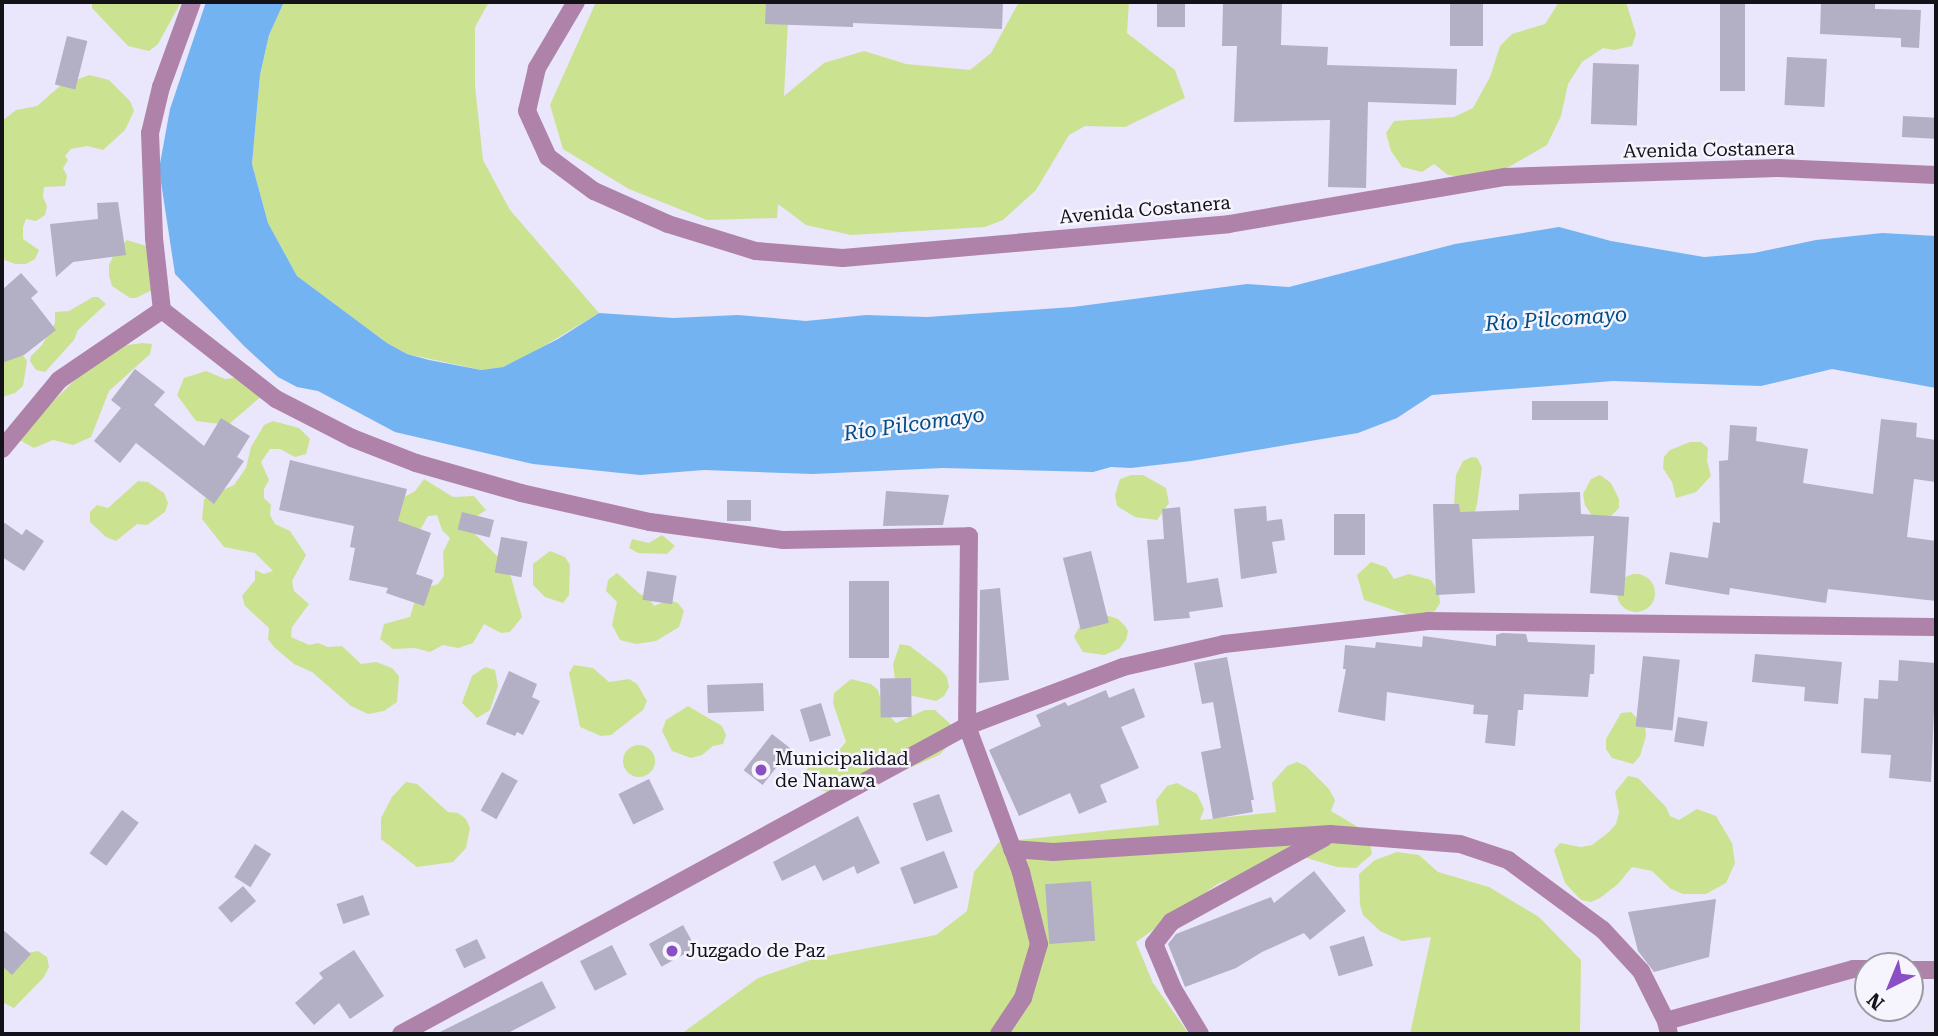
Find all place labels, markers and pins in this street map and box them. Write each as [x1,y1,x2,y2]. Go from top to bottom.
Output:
place label: Municipalidad de Nanawa [775,748,909,792]
marker: Municipalidad de Nanawa [753,762,769,778]
place label: Juzgado de Paz [686,940,825,962]
marker: Juzgado de Paz [664,943,680,959]

